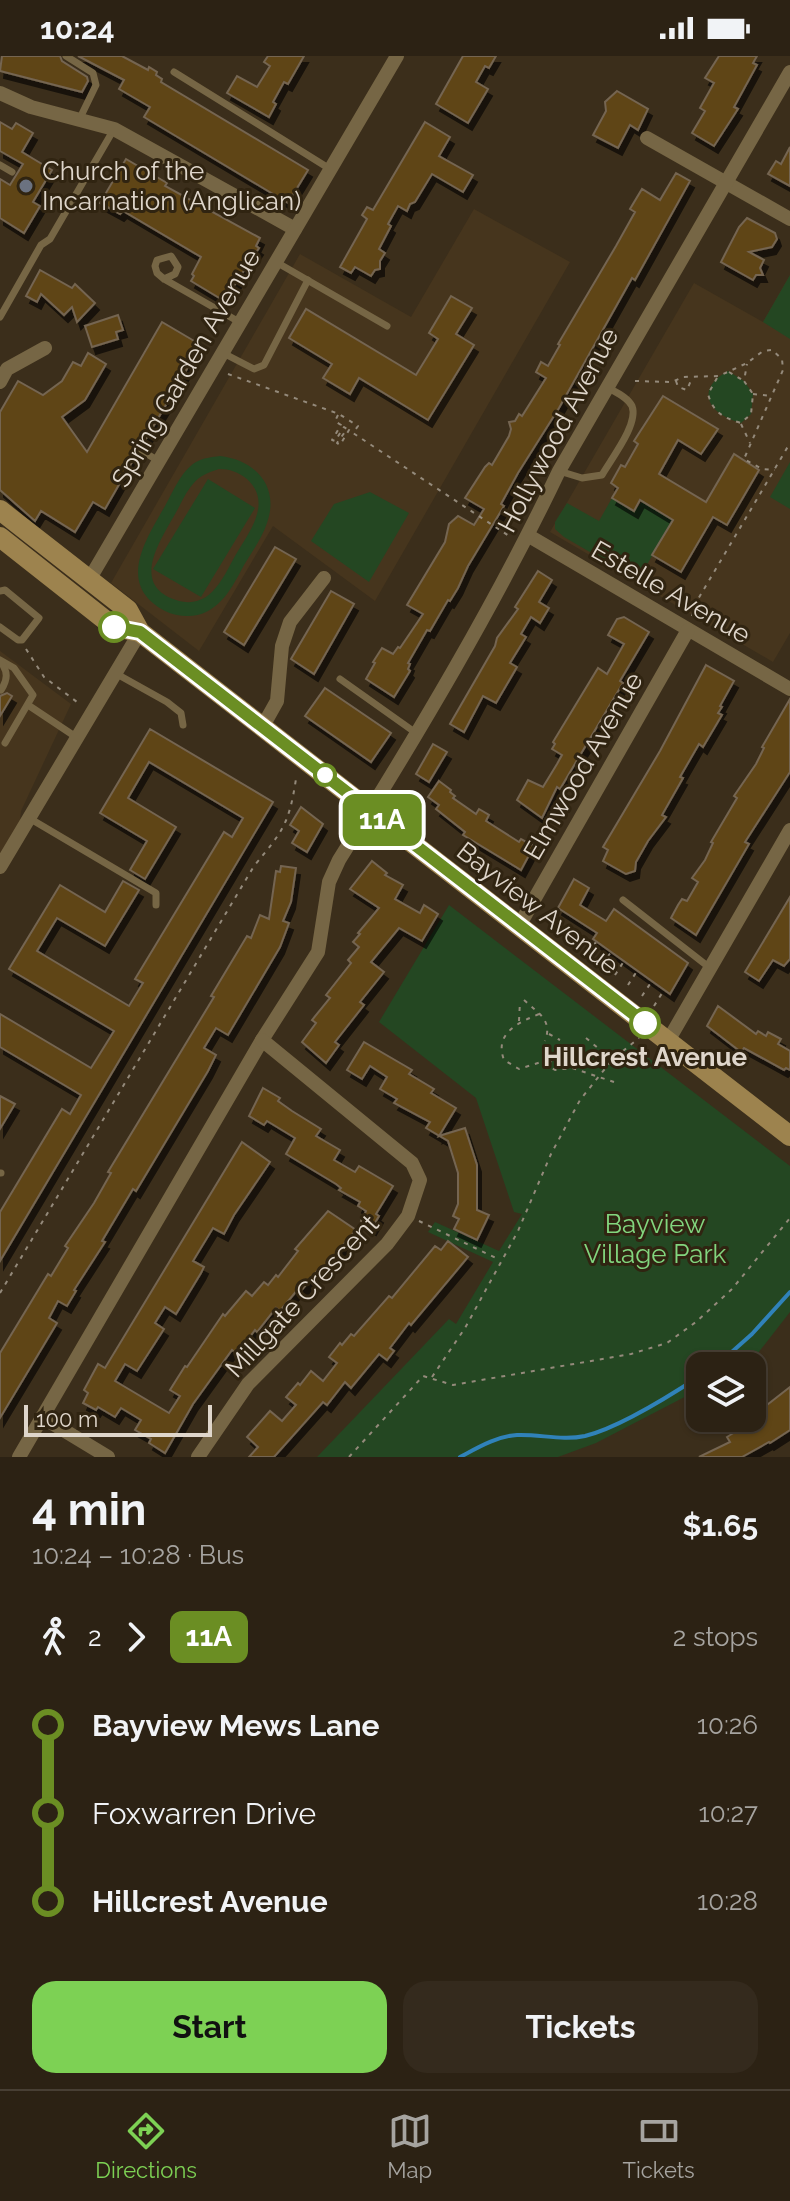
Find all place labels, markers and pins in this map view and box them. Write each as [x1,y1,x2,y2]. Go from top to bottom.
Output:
place label: Church of the Incarnation (Anglican) [42,156,301,216]
marker: Church of the Incarnation (Anglican) [17,177,35,195]
unlabelled marker [99,612,129,642]
unlabelled marker [314,764,336,786]
marker: Hillcrest Avenue [630,1008,660,1038]
place label: Hillcrest Avenue [543,1042,748,1072]

